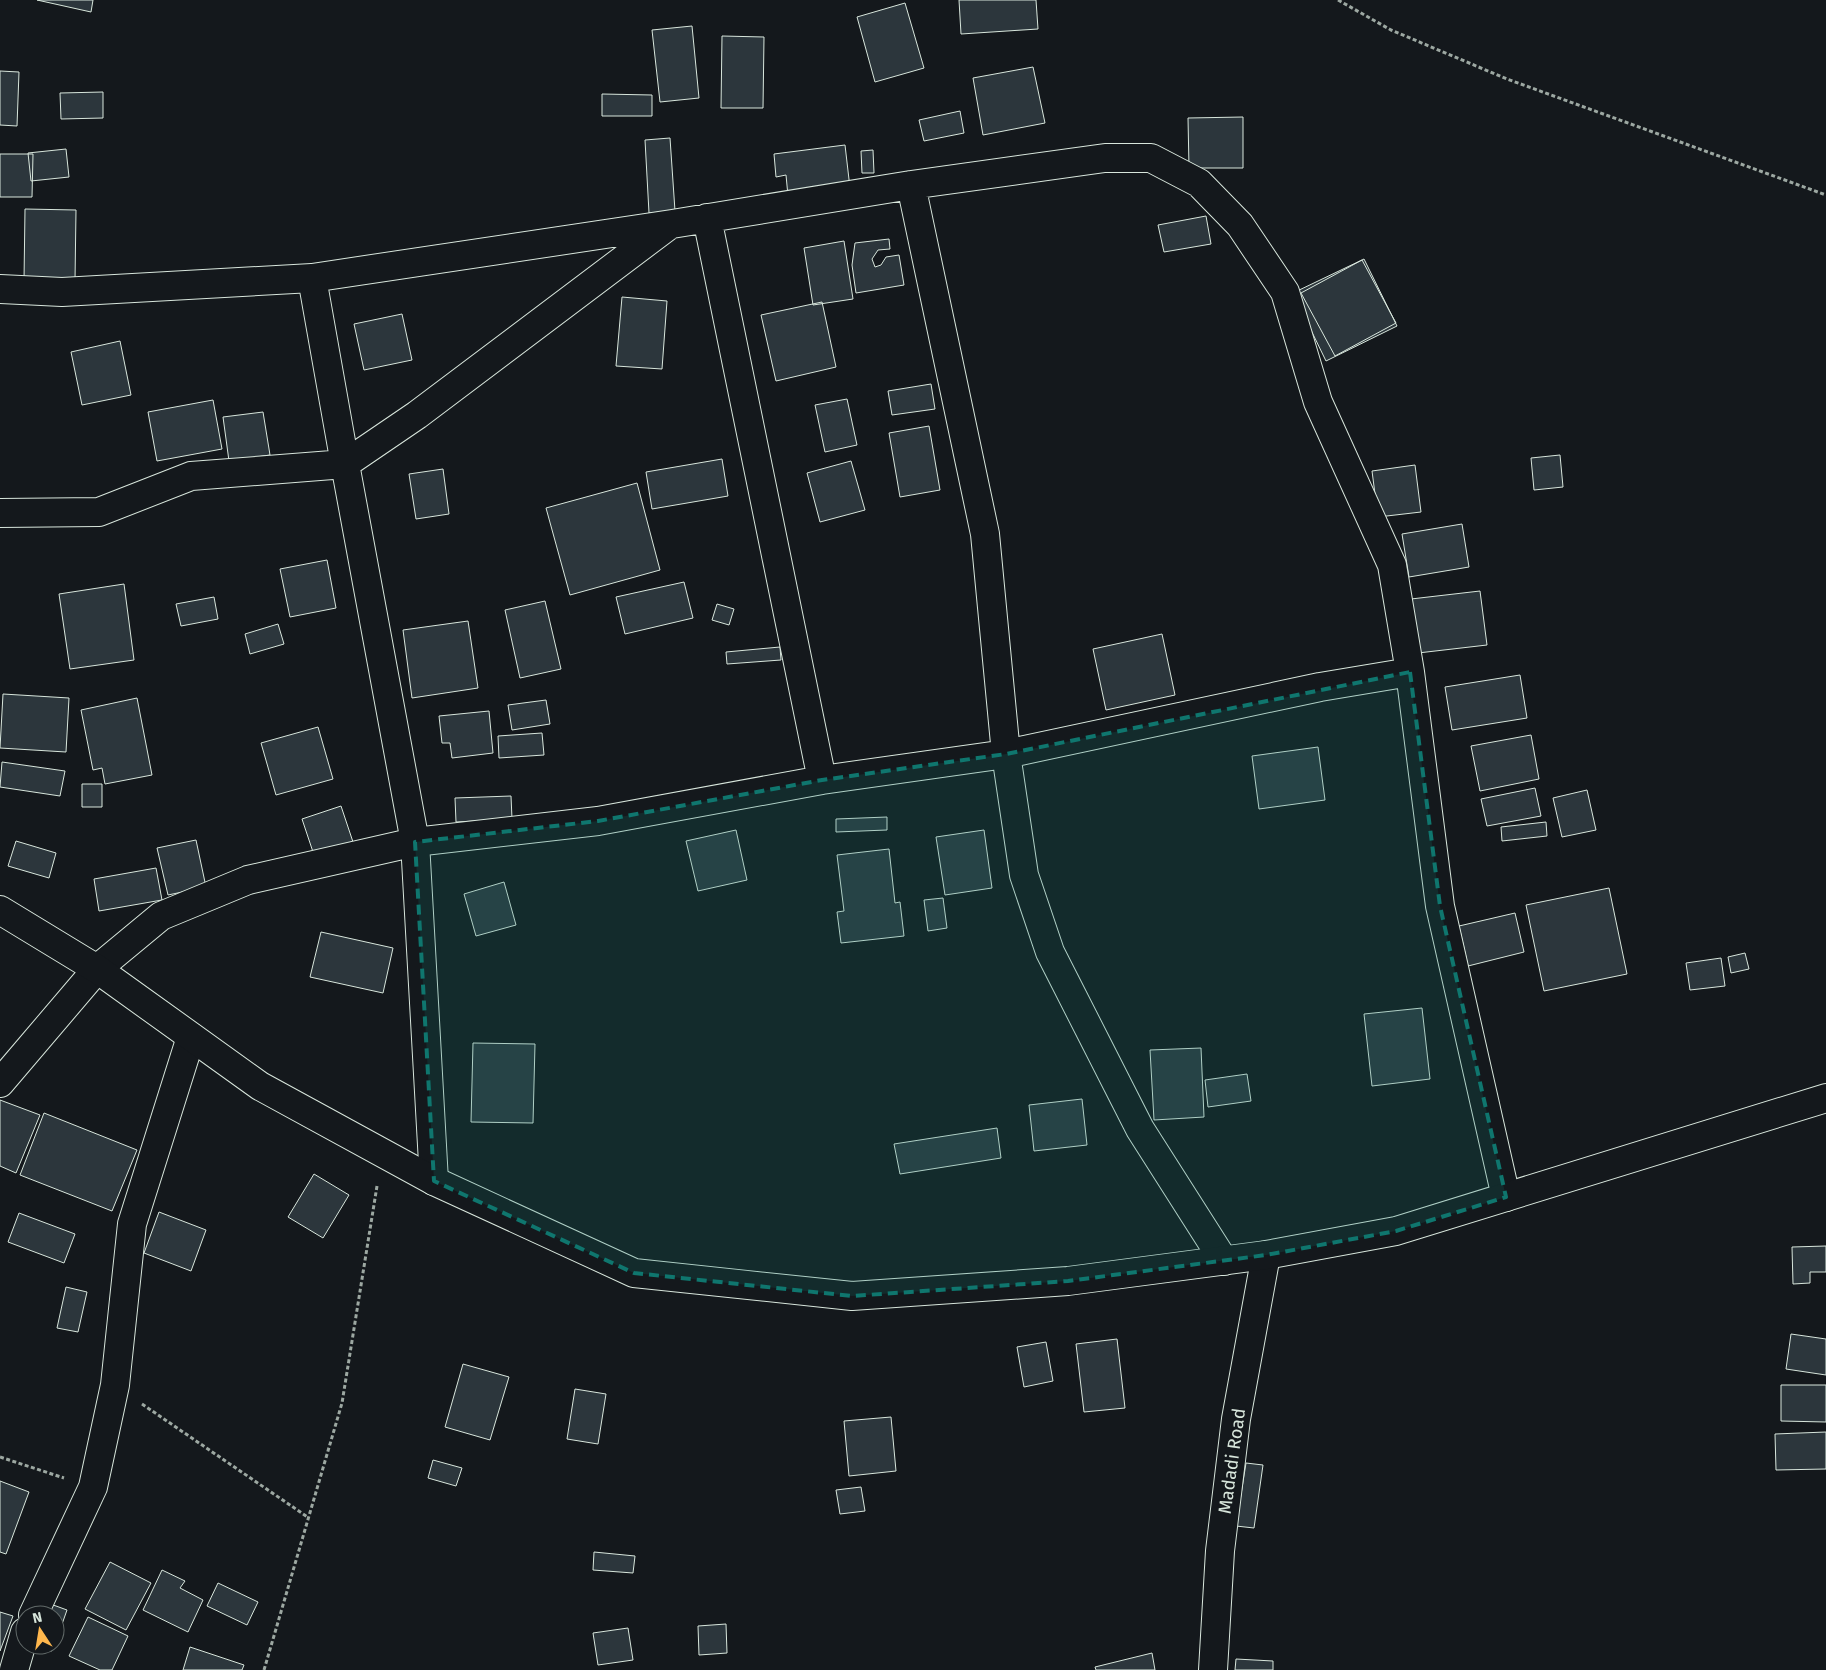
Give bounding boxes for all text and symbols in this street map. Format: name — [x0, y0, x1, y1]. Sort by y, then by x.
street label: Madadi Road — [1214, 1407, 1250, 1515]
north arrow — [15, 1605, 65, 1655]
text: N — [31, 1608, 44, 1627]

